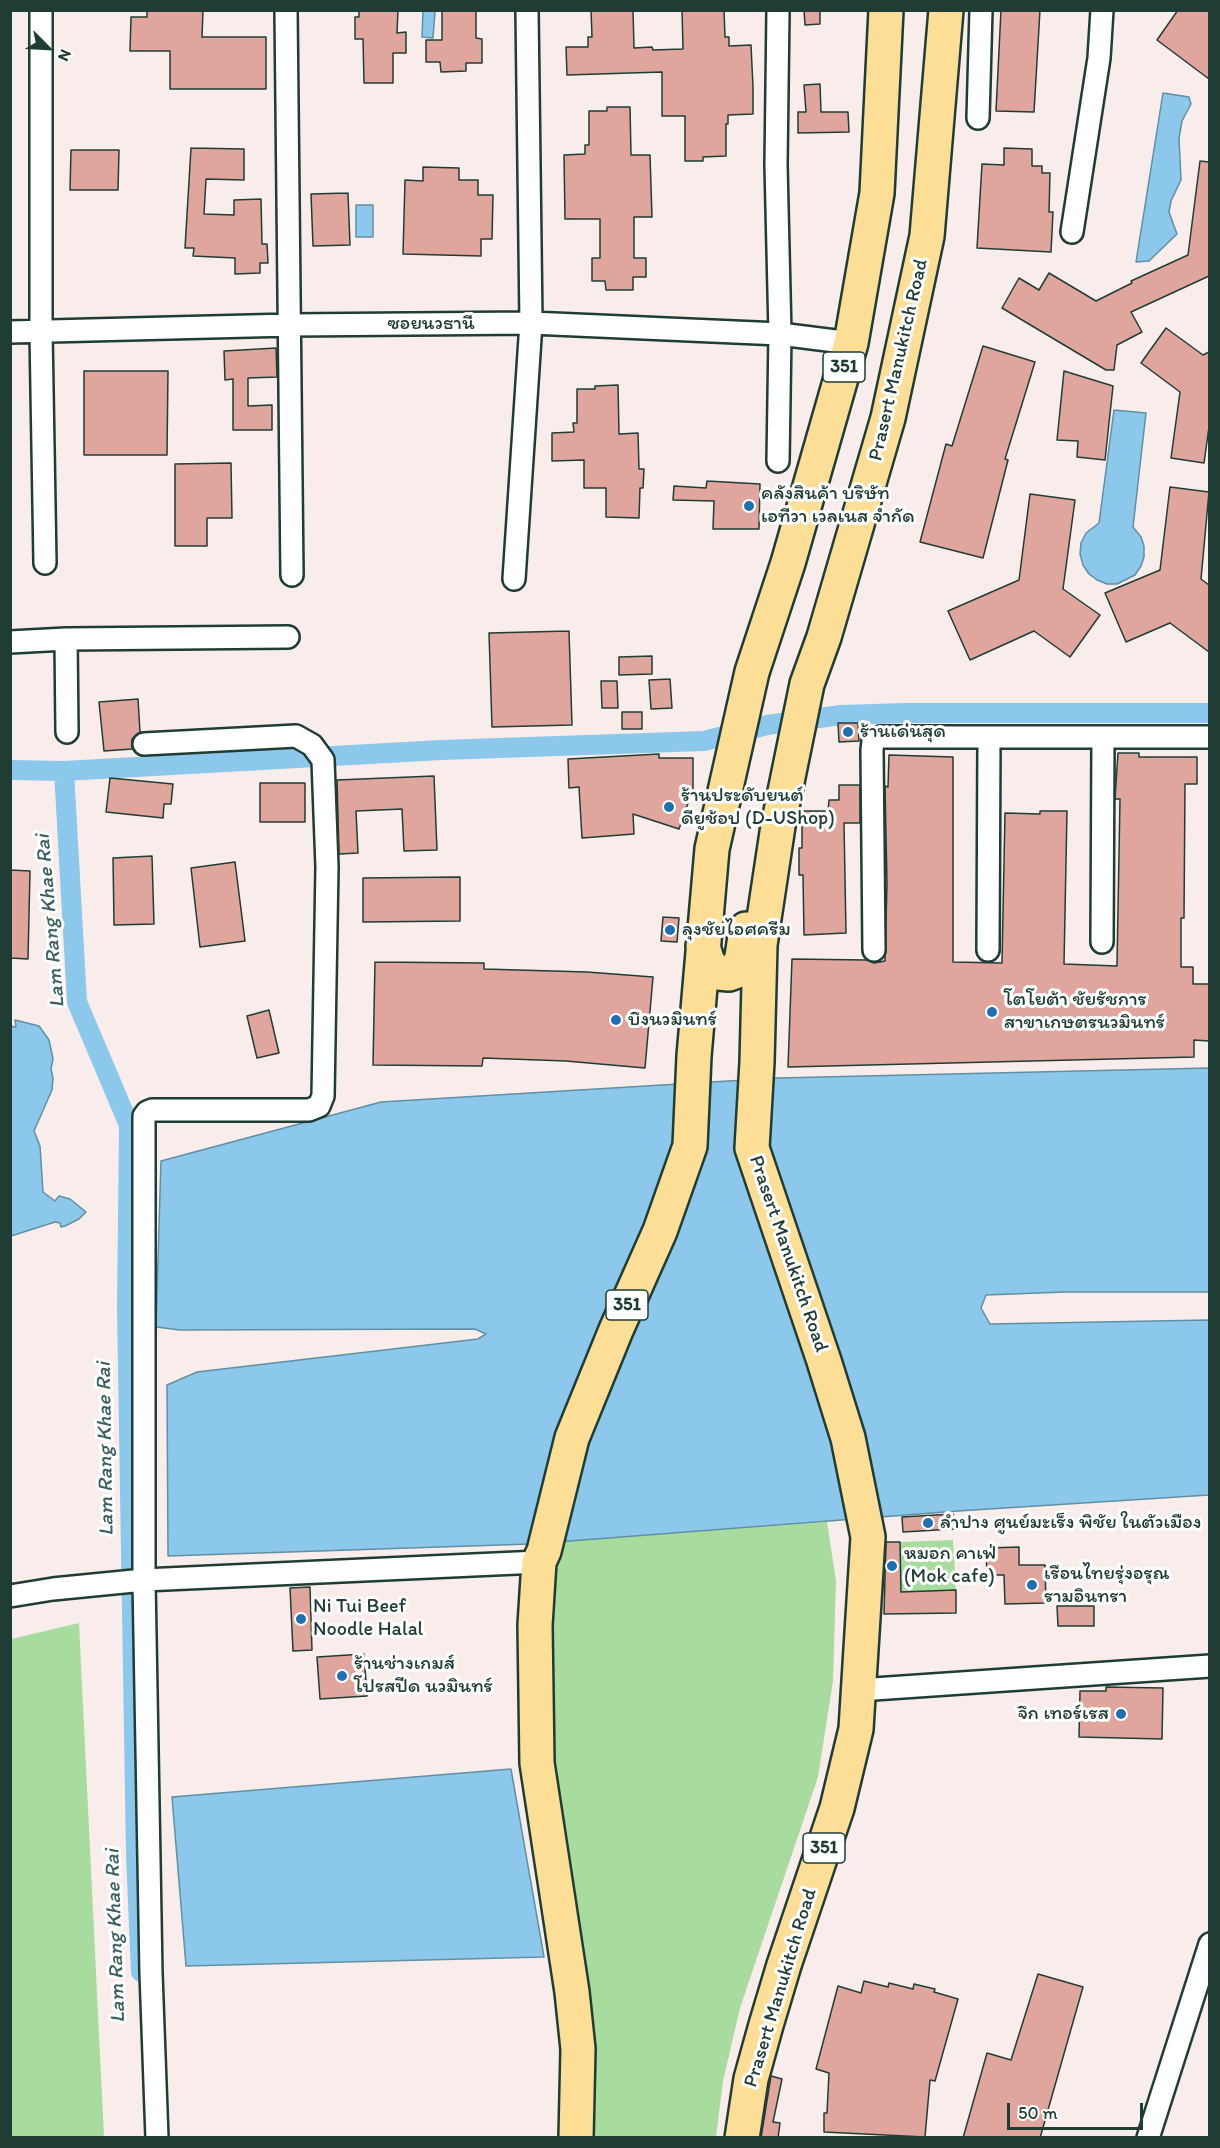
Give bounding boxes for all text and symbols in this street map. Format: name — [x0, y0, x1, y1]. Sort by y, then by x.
north arrow — [18, 18, 78, 78]
text: N — [54, 47, 76, 64]
street label: Prasert Manukitch Road — [864, 257, 934, 463]
street label: ซอยนวธานี — [387, 312, 475, 336]
road number: 351 — [823, 352, 865, 382]
place label: คลังสินค้า บริษัท เอทีวา เวลเนส จำกัด — [761, 482, 915, 529]
marker: คลังสินค้า บริษัท เอทีวา เวลเนส จำกัด — [742, 499, 756, 513]
place label: ร้านเด่นสุด — [860, 720, 946, 744]
marker: ร้านเด่นสุด — [841, 725, 855, 739]
place label: ร้านประดับยนต์ ดียูช้อป (D-UShop) — [681, 784, 835, 831]
marker: ร้านประดับยนต์ ดียูช้อป (D-UShop) — [662, 800, 676, 814]
water label: Lam Rang Khae Rai — [31, 833, 71, 1009]
place label: ลุงชัยไอศครีม — [682, 918, 791, 942]
marker: ลุงชัยไอศครีม — [663, 923, 677, 937]
place label: โตโยต้า ชัยรัชการ สาขาเกษตรนวมินทร์ — [1004, 988, 1165, 1035]
marker: โตโยต้า ชัยรัชการ สาขาเกษตรนวมินทร์ — [985, 1005, 999, 1019]
place label: บึงนวมินทร์ — [628, 1008, 717, 1032]
marker: บึงนวมินทร์ — [609, 1013, 623, 1027]
street label: Prasert Manukitch Road — [743, 1152, 833, 1356]
road number: 351 — [606, 1290, 648, 1320]
water label: Lam Rang Khae Rai — [92, 1362, 120, 1536]
place label: ลำปาง ศูนย์มะเร็ง พิชัย ในตัวเมือง — [940, 1511, 1202, 1535]
marker: ลำปาง ศูนย์มะเร็ง พิชัย ในตัวเมือง — [921, 1516, 935, 1530]
place label: หมอก คาเฟ่ (Mok cafe) — [904, 1542, 996, 1589]
marker: หมอก คาเฟ่ (Mok cafe) — [885, 1559, 899, 1573]
place label: เรือนไทยรุ่งอรุณ รามอินทรา — [1044, 1562, 1169, 1609]
marker: เรือนไทยรุ่งอรุณ รามอินทรา — [1025, 1578, 1039, 1592]
place label: Ni Tui Beef Noodle Halal — [313, 1595, 423, 1642]
marker: Ni Tui Beef Noodle Halal — [294, 1612, 308, 1626]
place label: ร้านช่างเกมส์ โปรสปีด นวมินทร์ — [354, 1652, 493, 1699]
marker: ร้านช่างเกมส์ โปรสปีด นวมินทร์ — [335, 1669, 349, 1683]
place label: จึก เทอร์เรส — [1018, 1702, 1109, 1726]
marker: จึก เทอร์เรส — [1114, 1707, 1128, 1721]
road number: 351 — [803, 1833, 845, 1863]
water label: Lam Rang Khae Rai — [100, 1849, 132, 2023]
street label: Prasert Manukitch Road — [739, 1886, 823, 2090]
scale bar — [1010, 2091, 1146, 2129]
text: 50 m — [1018, 2102, 1058, 2124]

